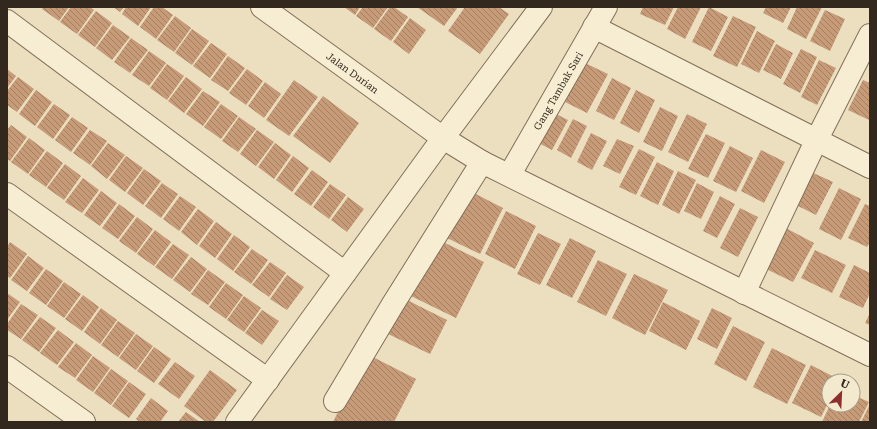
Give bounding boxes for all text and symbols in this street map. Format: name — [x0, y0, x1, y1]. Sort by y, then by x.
street label: Jalan Durian — [325, 50, 381, 95]
street label: Gang Tambak Sari — [531, 50, 585, 132]
north arrow — [821, 373, 861, 413]
text: U — [838, 377, 852, 392]

